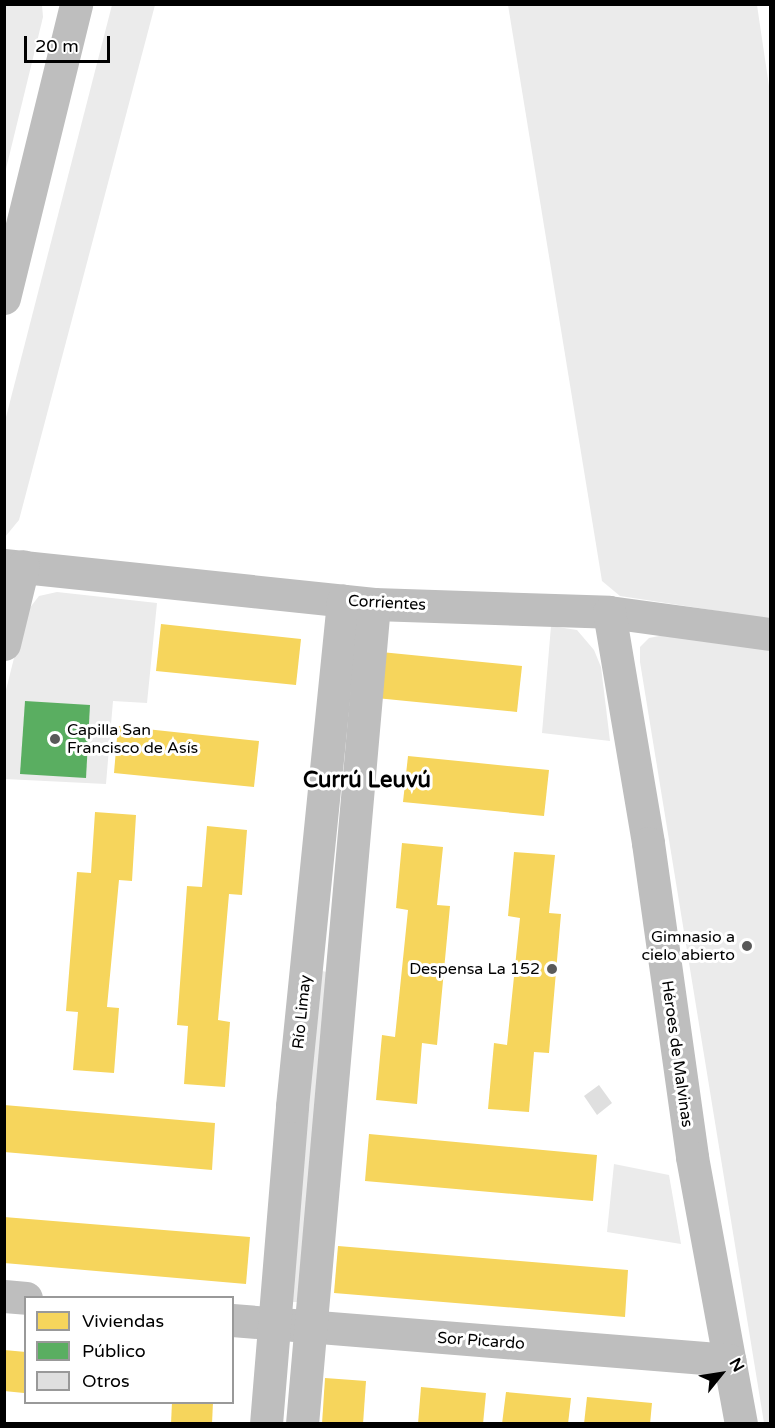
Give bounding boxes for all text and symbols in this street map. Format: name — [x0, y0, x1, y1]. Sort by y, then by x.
scale bar — [27, 24, 112, 62]
text: 20 m — [35, 35, 79, 57]
street label: Corrientes — [347, 591, 427, 615]
place label: Capilla San Francisco de Asís — [67, 720, 198, 758]
marker: Capilla San Francisco de Asís — [48, 732, 62, 746]
district label: Currú Leuvú — [303, 768, 431, 794]
place label: Gimnasio a cielo abierto — [642, 927, 735, 965]
marker: Gimnasio a cielo abierto — [740, 939, 754, 953]
place label: Despensa La 152 — [409, 959, 540, 979]
marker: Despensa La 152 — [545, 962, 559, 976]
street label: Río Limay — [289, 974, 315, 1050]
street label: Héroes de Malvinas — [657, 979, 697, 1129]
legend — [24, 1296, 234, 1404]
text: Viviendas — [82, 1310, 164, 1332]
street label: Sor Picardo — [437, 1328, 525, 1354]
text: Público — [82, 1340, 146, 1362]
north arrow — [691, 1344, 751, 1404]
text: N — [725, 1354, 748, 1376]
text: Otros — [82, 1370, 130, 1392]

